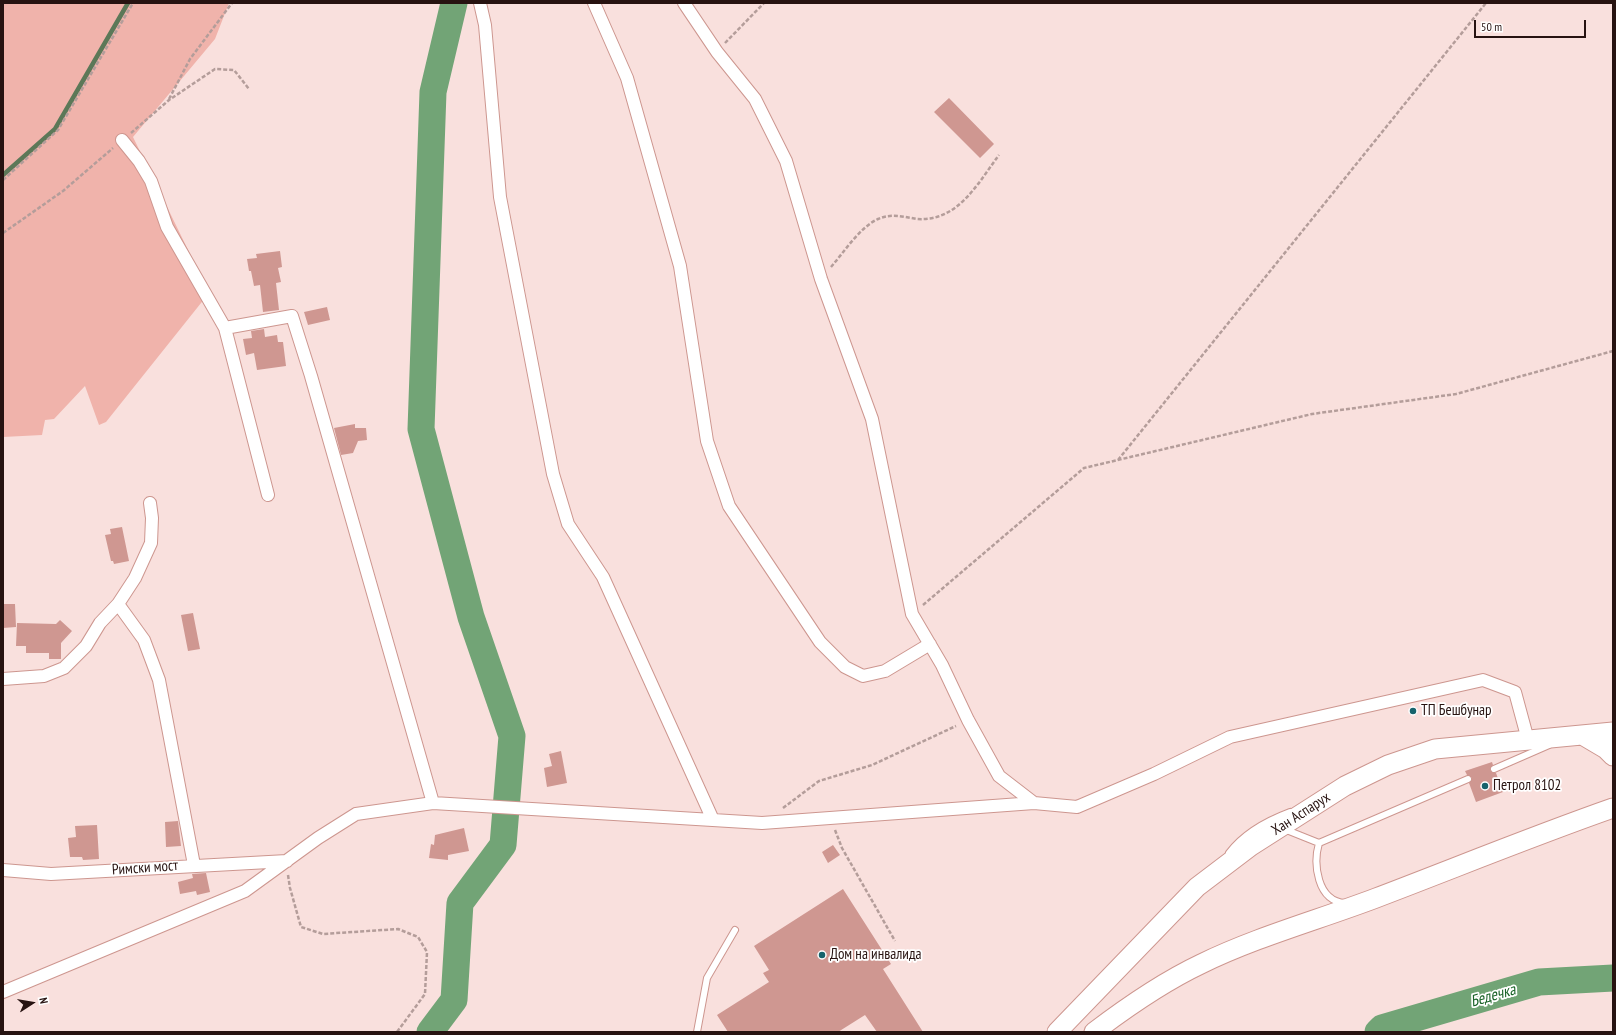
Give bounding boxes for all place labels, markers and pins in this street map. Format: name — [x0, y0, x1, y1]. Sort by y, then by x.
place label: ТП Бешбунар — [1421, 702, 1492, 720]
marker: ТП Бешбунар — [1408, 706, 1418, 716]
place label: Петрол 8102 — [1493, 777, 1561, 795]
marker: Петрол 8102 — [1480, 781, 1490, 791]
place label: Дом на инвалида — [830, 946, 921, 964]
marker: Дом на инвалида — [817, 950, 827, 960]

